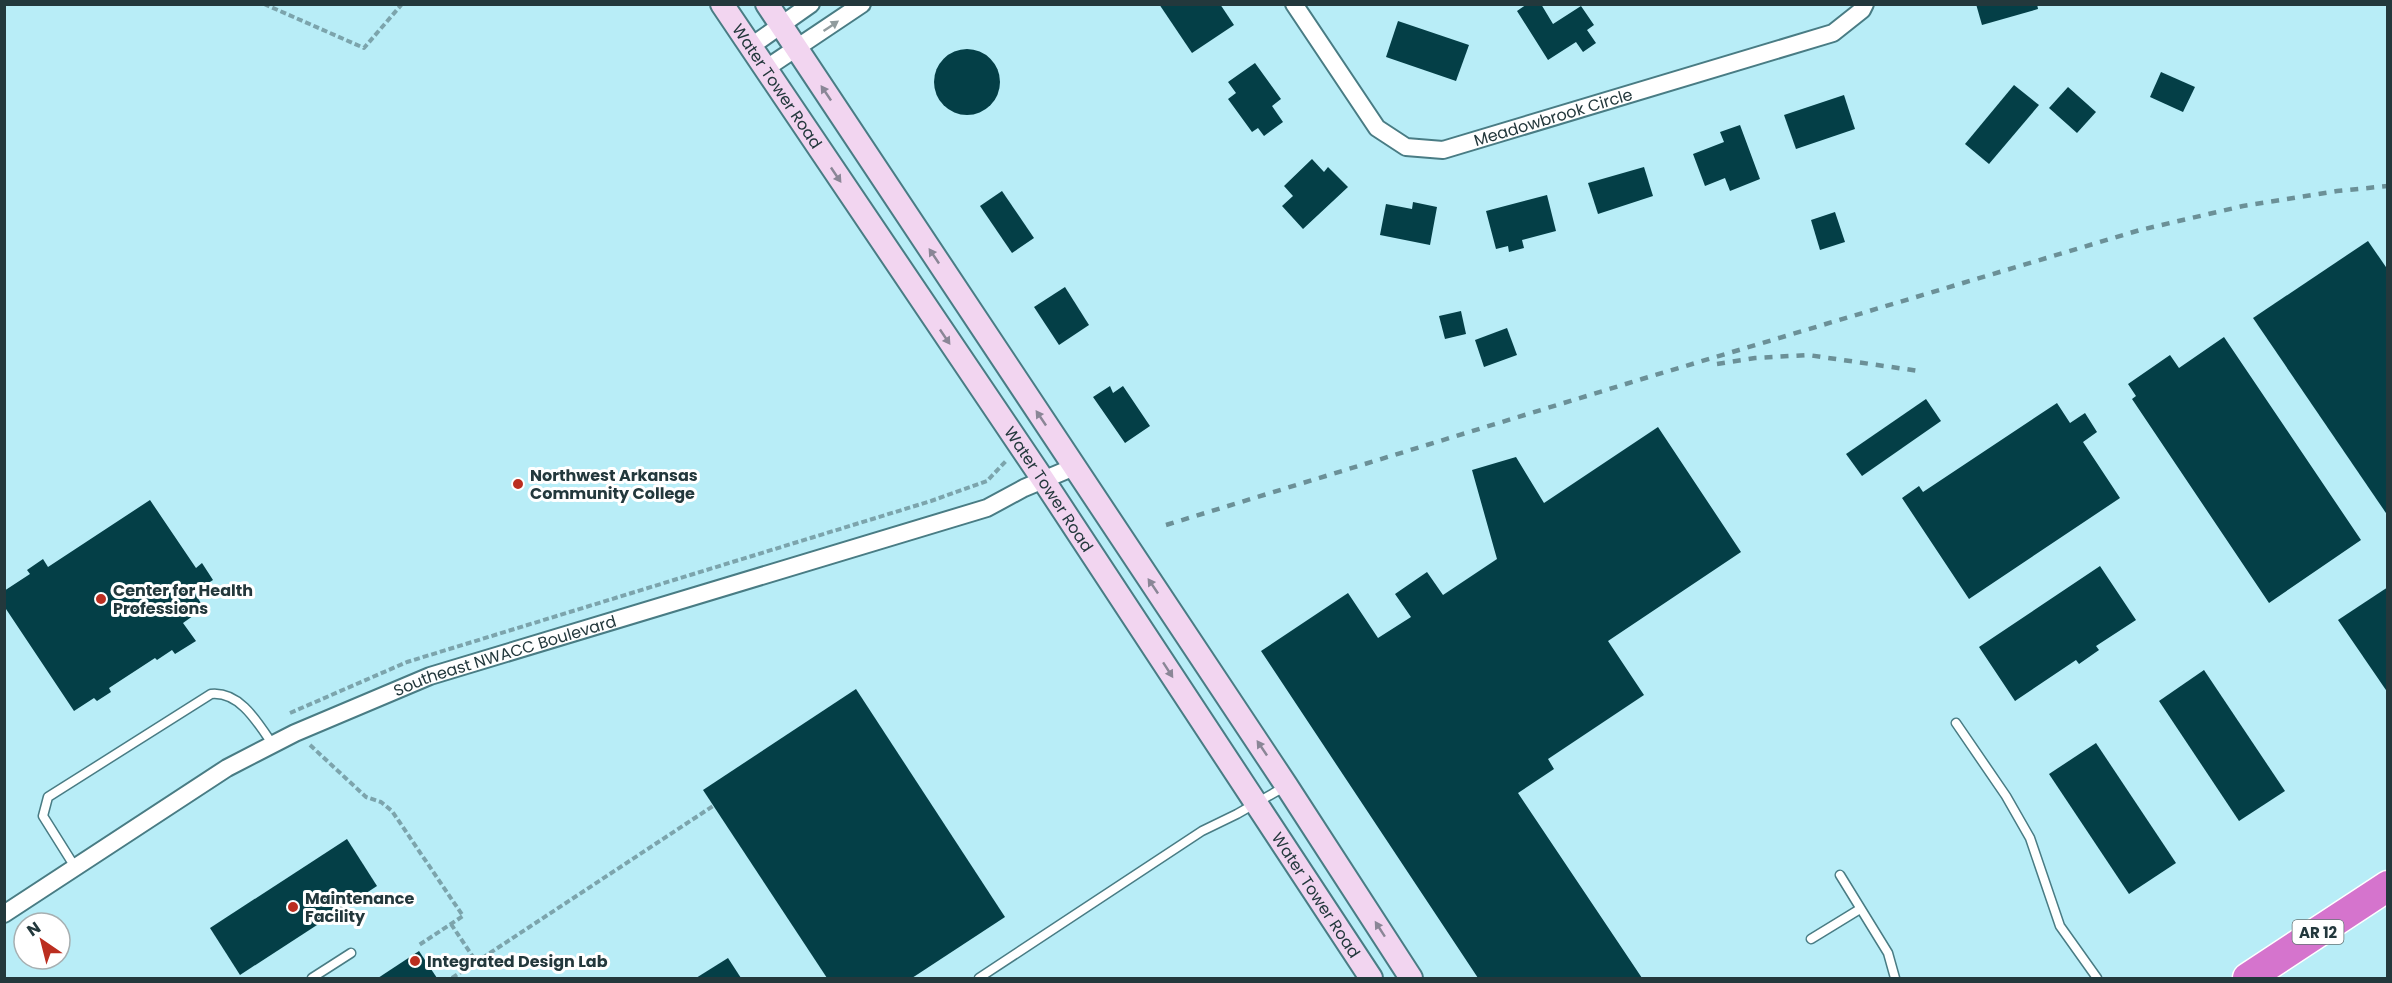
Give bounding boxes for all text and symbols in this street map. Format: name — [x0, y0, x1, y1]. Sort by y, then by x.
street label: Water Tower Road — [727, 19, 828, 153]
one-way arrow — [823, 20, 839, 31]
street label: Meadowbrook Circle — [1471, 82, 1635, 152]
one-way arrow — [821, 85, 832, 101]
one-way arrow — [830, 167, 842, 183]
one-way arrow — [928, 248, 940, 264]
one-way arrow — [940, 328, 951, 345]
one-way arrow — [1036, 410, 1047, 427]
street label: Water Tower Road — [999, 422, 1099, 556]
place label: Northwest Arkansas Community College — [530, 464, 698, 505]
marker: Northwest Arkansas Community College — [511, 477, 525, 491]
one-way arrow — [1148, 578, 1159, 594]
place label: Center for Health Professions — [113, 579, 253, 620]
marker: Center for Health Professions — [94, 592, 108, 606]
street label: Southeast NWACC Boulevard — [390, 609, 619, 702]
one-way arrow — [1162, 662, 1173, 679]
one-way arrow — [1256, 741, 1268, 757]
street label: Water Tower Road — [1267, 828, 1366, 962]
place label: Maintenance Facility — [305, 887, 415, 928]
marker: Maintenance Facility — [286, 900, 300, 914]
north arrow — [12, 911, 72, 971]
text: N — [22, 916, 45, 942]
road number: AR 12 — [2292, 920, 2344, 944]
one-way arrow — [1374, 921, 1385, 938]
place label: Integrated Design Lab — [427, 950, 608, 973]
marker: Integrated Design Lab — [408, 954, 422, 968]

